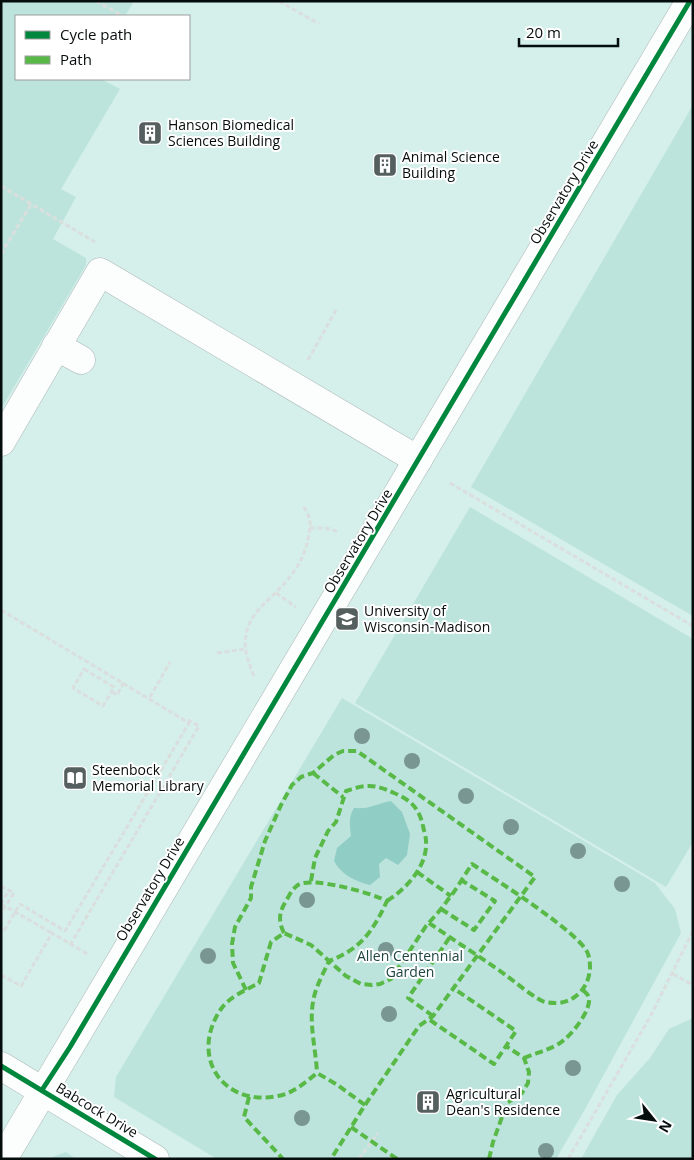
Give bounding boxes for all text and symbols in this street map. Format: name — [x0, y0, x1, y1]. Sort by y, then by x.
legend — [15, 15, 190, 80]
scale bar — [519, 15, 618, 47]
text: 20 m — [526, 22, 561, 42]
text: Cycle path — [60, 24, 132, 44]
text: Path — [60, 49, 92, 69]
place label: Hanson Biomedical Sciences Building — [168, 115, 294, 150]
building icon: Hanson Biomedical Sciences Building — [137, 120, 163, 146]
street label: Observatory Drive — [525, 136, 602, 247]
place label: Animal Science Building — [402, 147, 500, 182]
building icon: Animal Science Building — [372, 152, 398, 178]
street label: Observatory Drive — [319, 485, 396, 596]
place label: University of Wisconsin-Madison — [364, 601, 490, 636]
school or university icon: University of Wisconsin-Madison — [334, 606, 360, 632]
place label: Steenbock Memorial Library — [92, 760, 205, 795]
library icon: Steenbock Memorial Library — [62, 765, 88, 791]
street label: Observatory Drive — [111, 833, 188, 944]
park label: Allen Centennial Garden — [357, 946, 463, 981]
street label: Babcock Drive — [53, 1078, 142, 1142]
place label: Agricultural Dean's Residence — [446, 1084, 560, 1119]
building icon: Agricultural Dean's Residence — [415, 1089, 441, 1115]
north arrow — [629, 1095, 679, 1145]
text: N — [655, 1117, 677, 1136]

